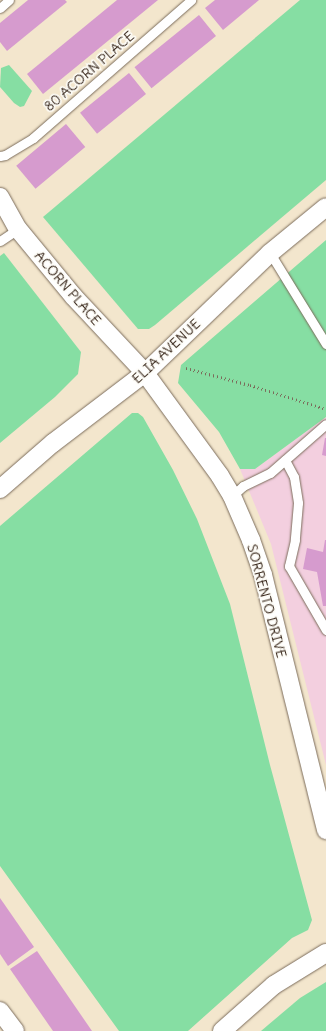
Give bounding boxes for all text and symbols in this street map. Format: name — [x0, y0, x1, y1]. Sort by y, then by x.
street label: 80 ACORN PLACE — [41, 27, 137, 115]
street label: ACORN PLACE — [31, 247, 105, 329]
street label: ELIA AVENUE — [128, 315, 204, 387]
street label: SORRENTO DRIVE — [244, 542, 290, 660]

